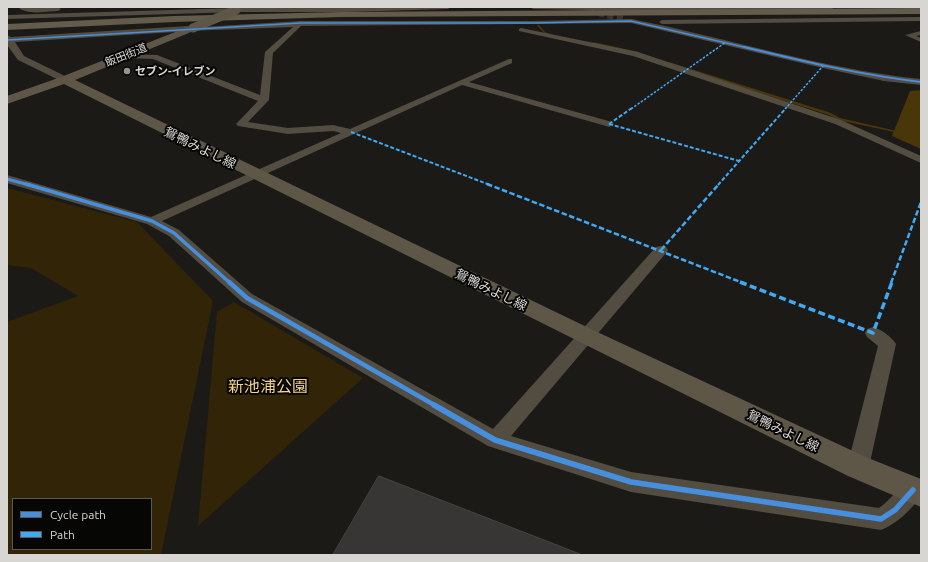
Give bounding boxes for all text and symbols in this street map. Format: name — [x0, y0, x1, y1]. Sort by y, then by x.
street label: 飯田街道 — [103, 41, 149, 69]
place label: セブン-イレブン — [135, 64, 216, 78]
marker: セブン-イレブン — [122, 66, 132, 76]
street label: 鴛鴨みよし線 — [162, 124, 238, 172]
street label: 鴛鴨みよし線 — [453, 266, 529, 314]
park label: 新池浦公園 — [228, 377, 308, 397]
street label: 鴛鴨みよし線 — [745, 407, 821, 455]
legend — [12, 498, 152, 550]
text: Cycle path — [50, 508, 106, 521]
text: Path — [50, 528, 75, 541]

